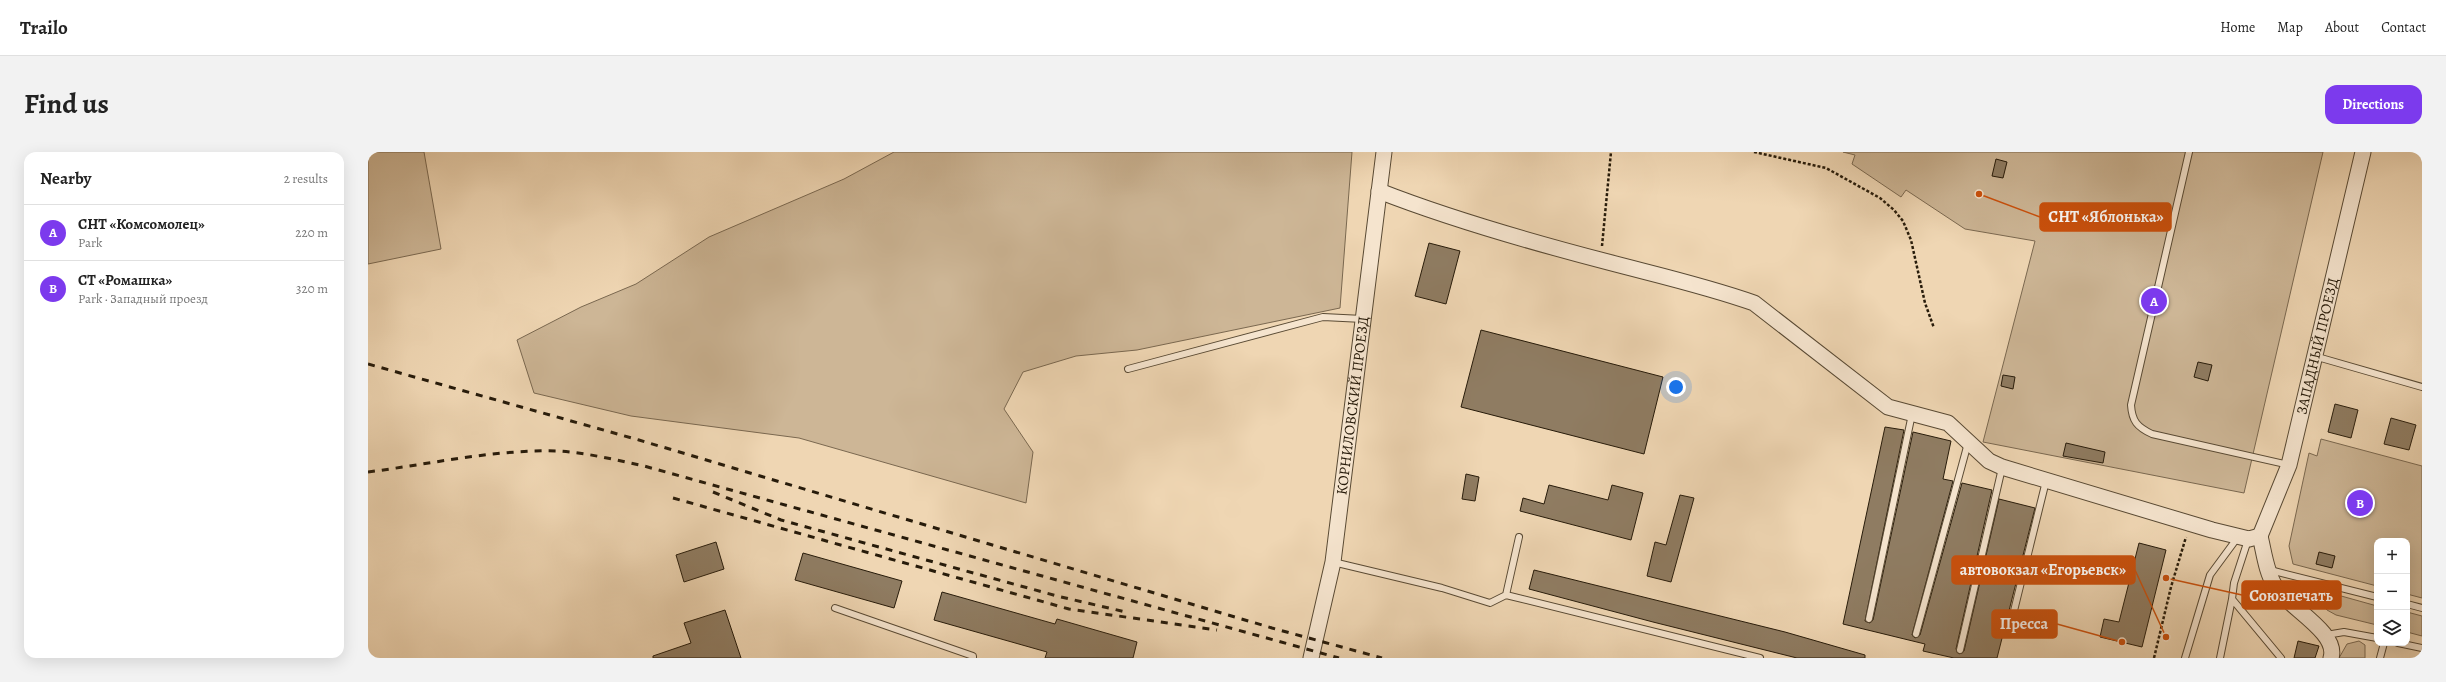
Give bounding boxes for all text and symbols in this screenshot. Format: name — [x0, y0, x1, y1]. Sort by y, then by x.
text: Trailo — [20, 15, 68, 41]
text: Home — [2220, 18, 2255, 37]
text: Map — [2277, 18, 2303, 37]
text: About — [2325, 18, 2359, 37]
text: Contact — [2381, 18, 2426, 37]
text: Find us — [24, 85, 109, 123]
button: Directions — [2325, 85, 2422, 124]
text: Nearby — [40, 167, 91, 190]
text: 2 results — [284, 170, 328, 187]
callout: СНТ «Яблонька» — [2040, 203, 2171, 231]
text: СНТ «Яблонька» — [2048, 206, 2164, 228]
text: СНТ «Комсомолец» — [78, 214, 205, 234]
text: A — [49, 224, 57, 241]
text: 220 m — [295, 224, 328, 241]
text: Park — [78, 234, 102, 251]
text: СТ «Ромашка» — [78, 270, 172, 290]
street label: ЗАПАДНЫЙ ПРОЕЗД — [2291, 276, 2343, 416]
text: B — [49, 280, 57, 297]
text: 320 m — [296, 280, 328, 297]
pin: A — [2141, 286, 2167, 316]
text: Park · Западный проезд — [78, 290, 208, 307]
street label: КОРНИЛОВСКИЙ ПРОЕЗД — [1331, 315, 1373, 496]
your location — [1666, 377, 1686, 397]
pin: B — [2347, 488, 2373, 518]
map controls — [2374, 538, 2410, 646]
button: + — [2374, 538, 2410, 574]
callout: автовокзал «Егорьевск» — [1952, 556, 2135, 584]
text: автовокзал «Егорьевск» — [1960, 559, 2126, 581]
button: − — [2374, 574, 2410, 610]
callout: Союзпечать — [2242, 581, 2341, 609]
text: Союзпечать — [2249, 585, 2334, 607]
callout: Пресса — [1992, 610, 2057, 638]
button: layers — [2374, 610, 2410, 646]
text: Пресса — [2000, 613, 2049, 635]

